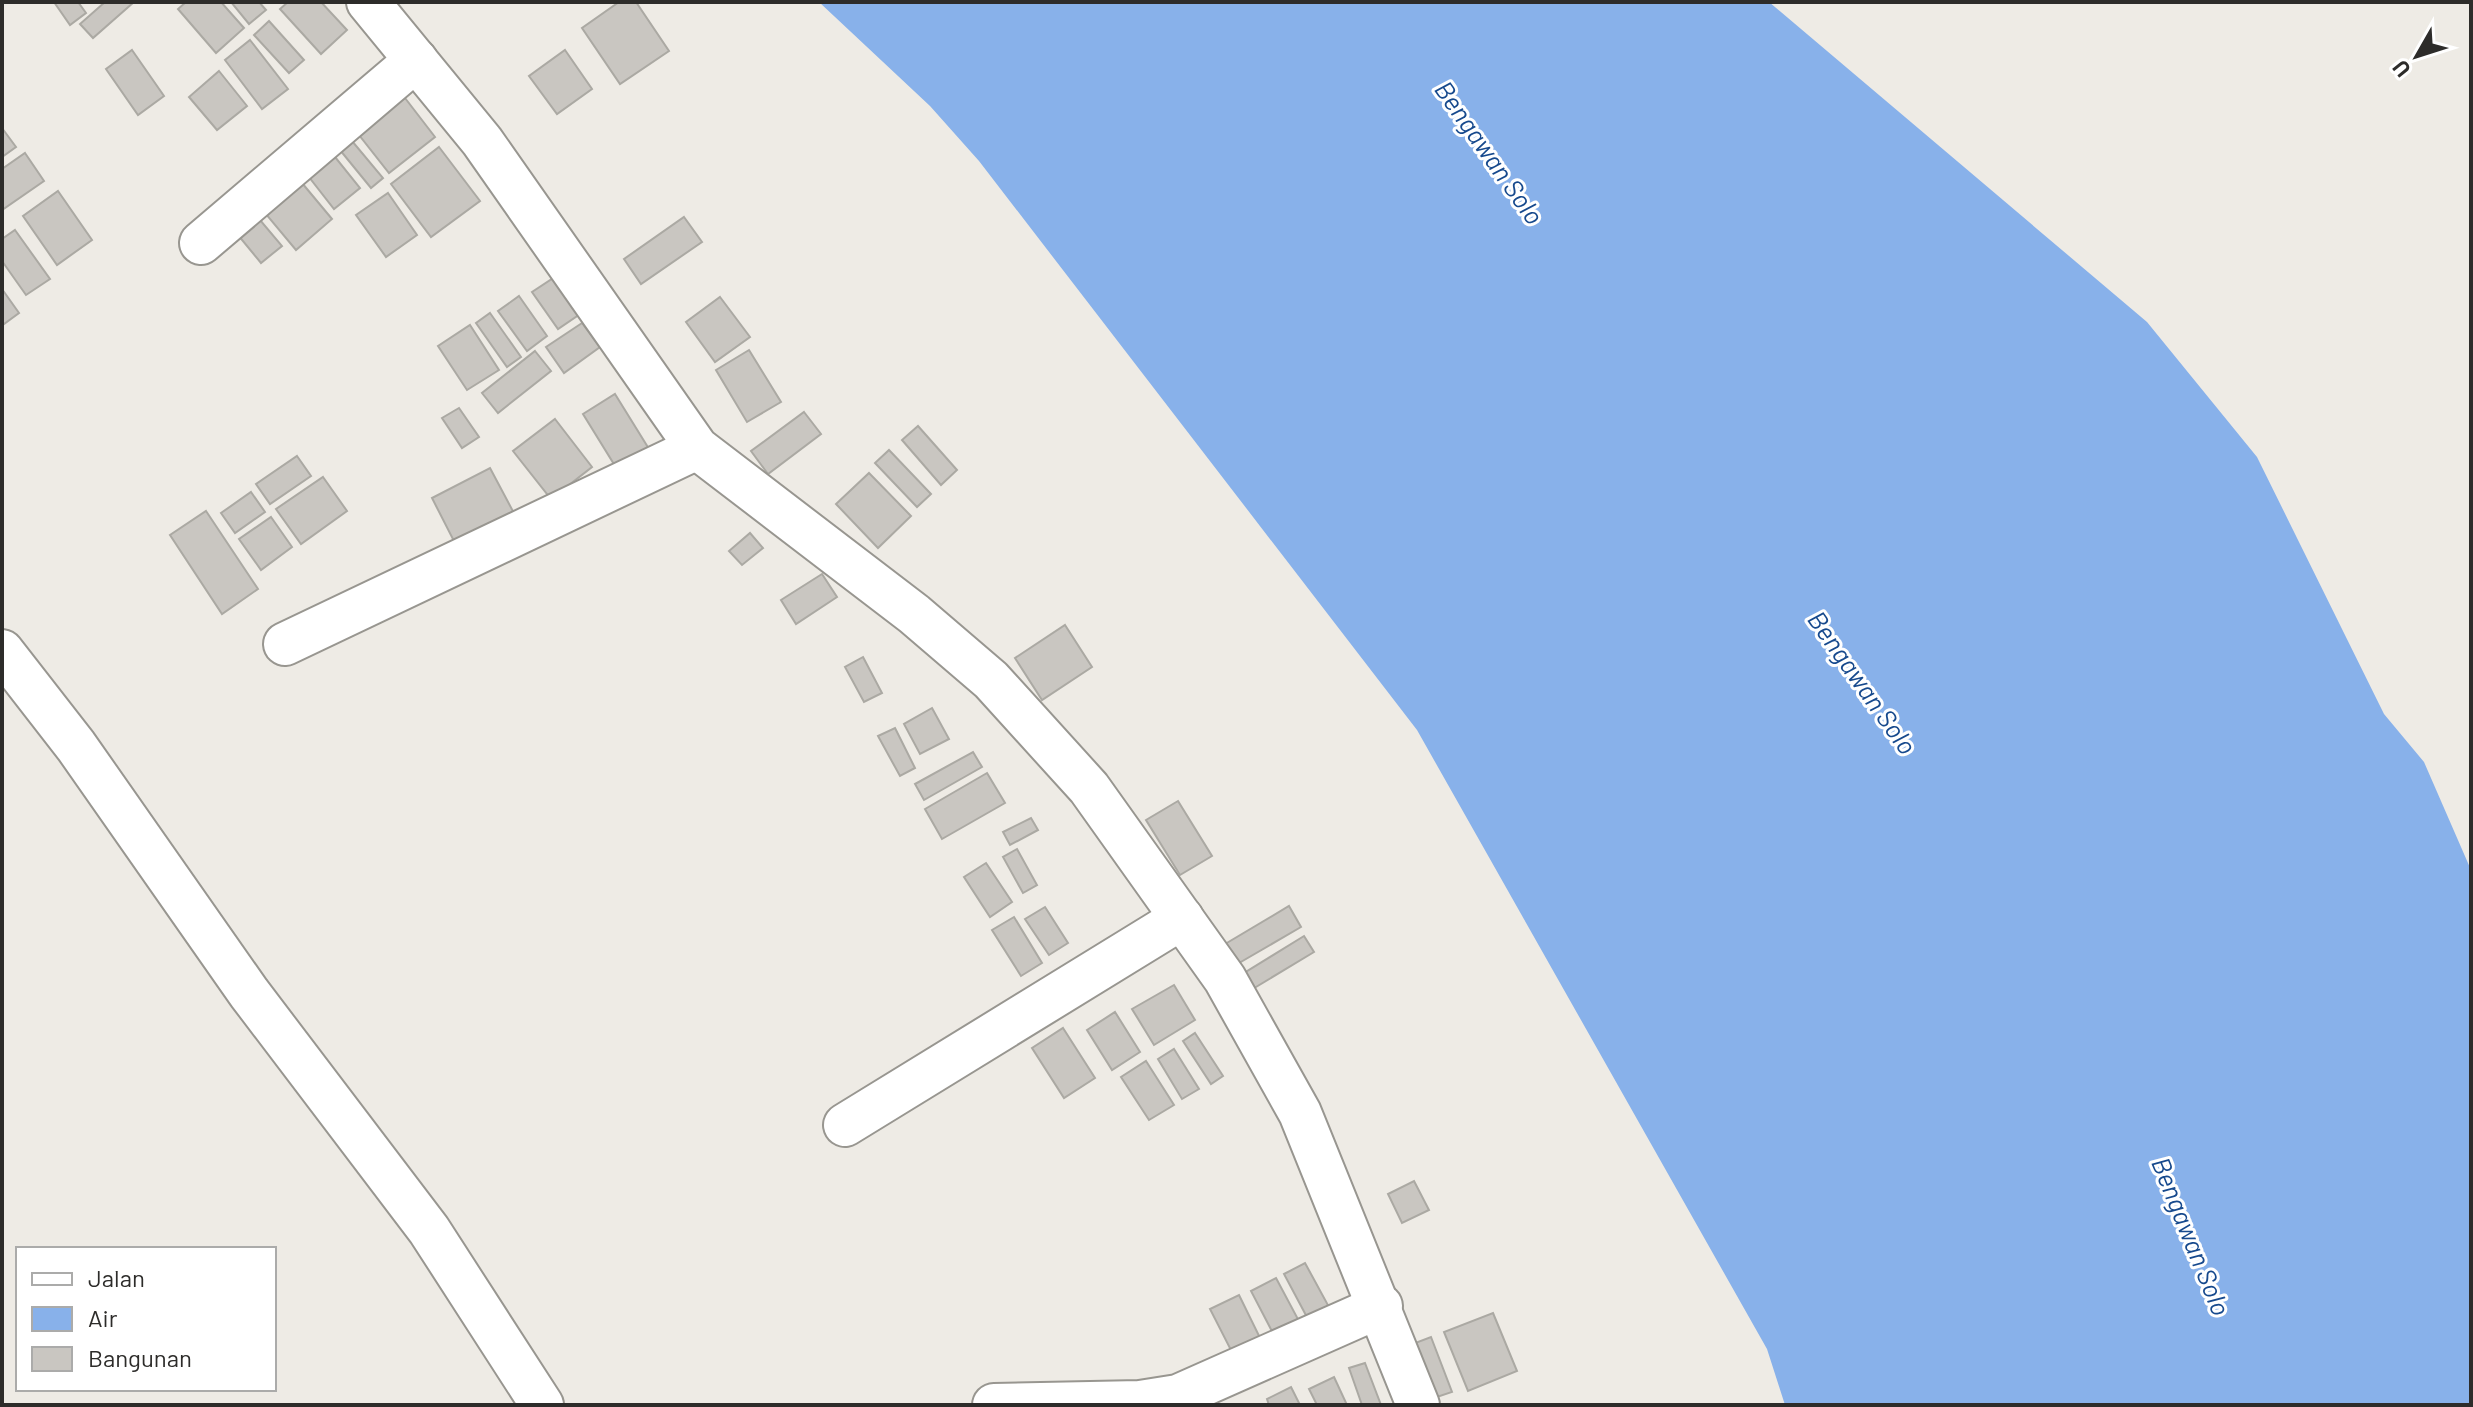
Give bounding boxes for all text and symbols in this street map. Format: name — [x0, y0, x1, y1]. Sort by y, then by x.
north arrow — [2377, 16, 2457, 96]
text: U — [2386, 56, 2415, 83]
water label: Bengawan Solo — [1429, 74, 1551, 230]
water label: Bengawan Solo — [1802, 604, 1924, 760]
water label: Bengawan Solo — [2146, 1152, 2238, 1320]
legend — [16, 1247, 276, 1391]
text: Jalan — [88, 1263, 145, 1292]
text: Air — [88, 1303, 118, 1332]
text: Bangunan — [88, 1343, 192, 1372]

